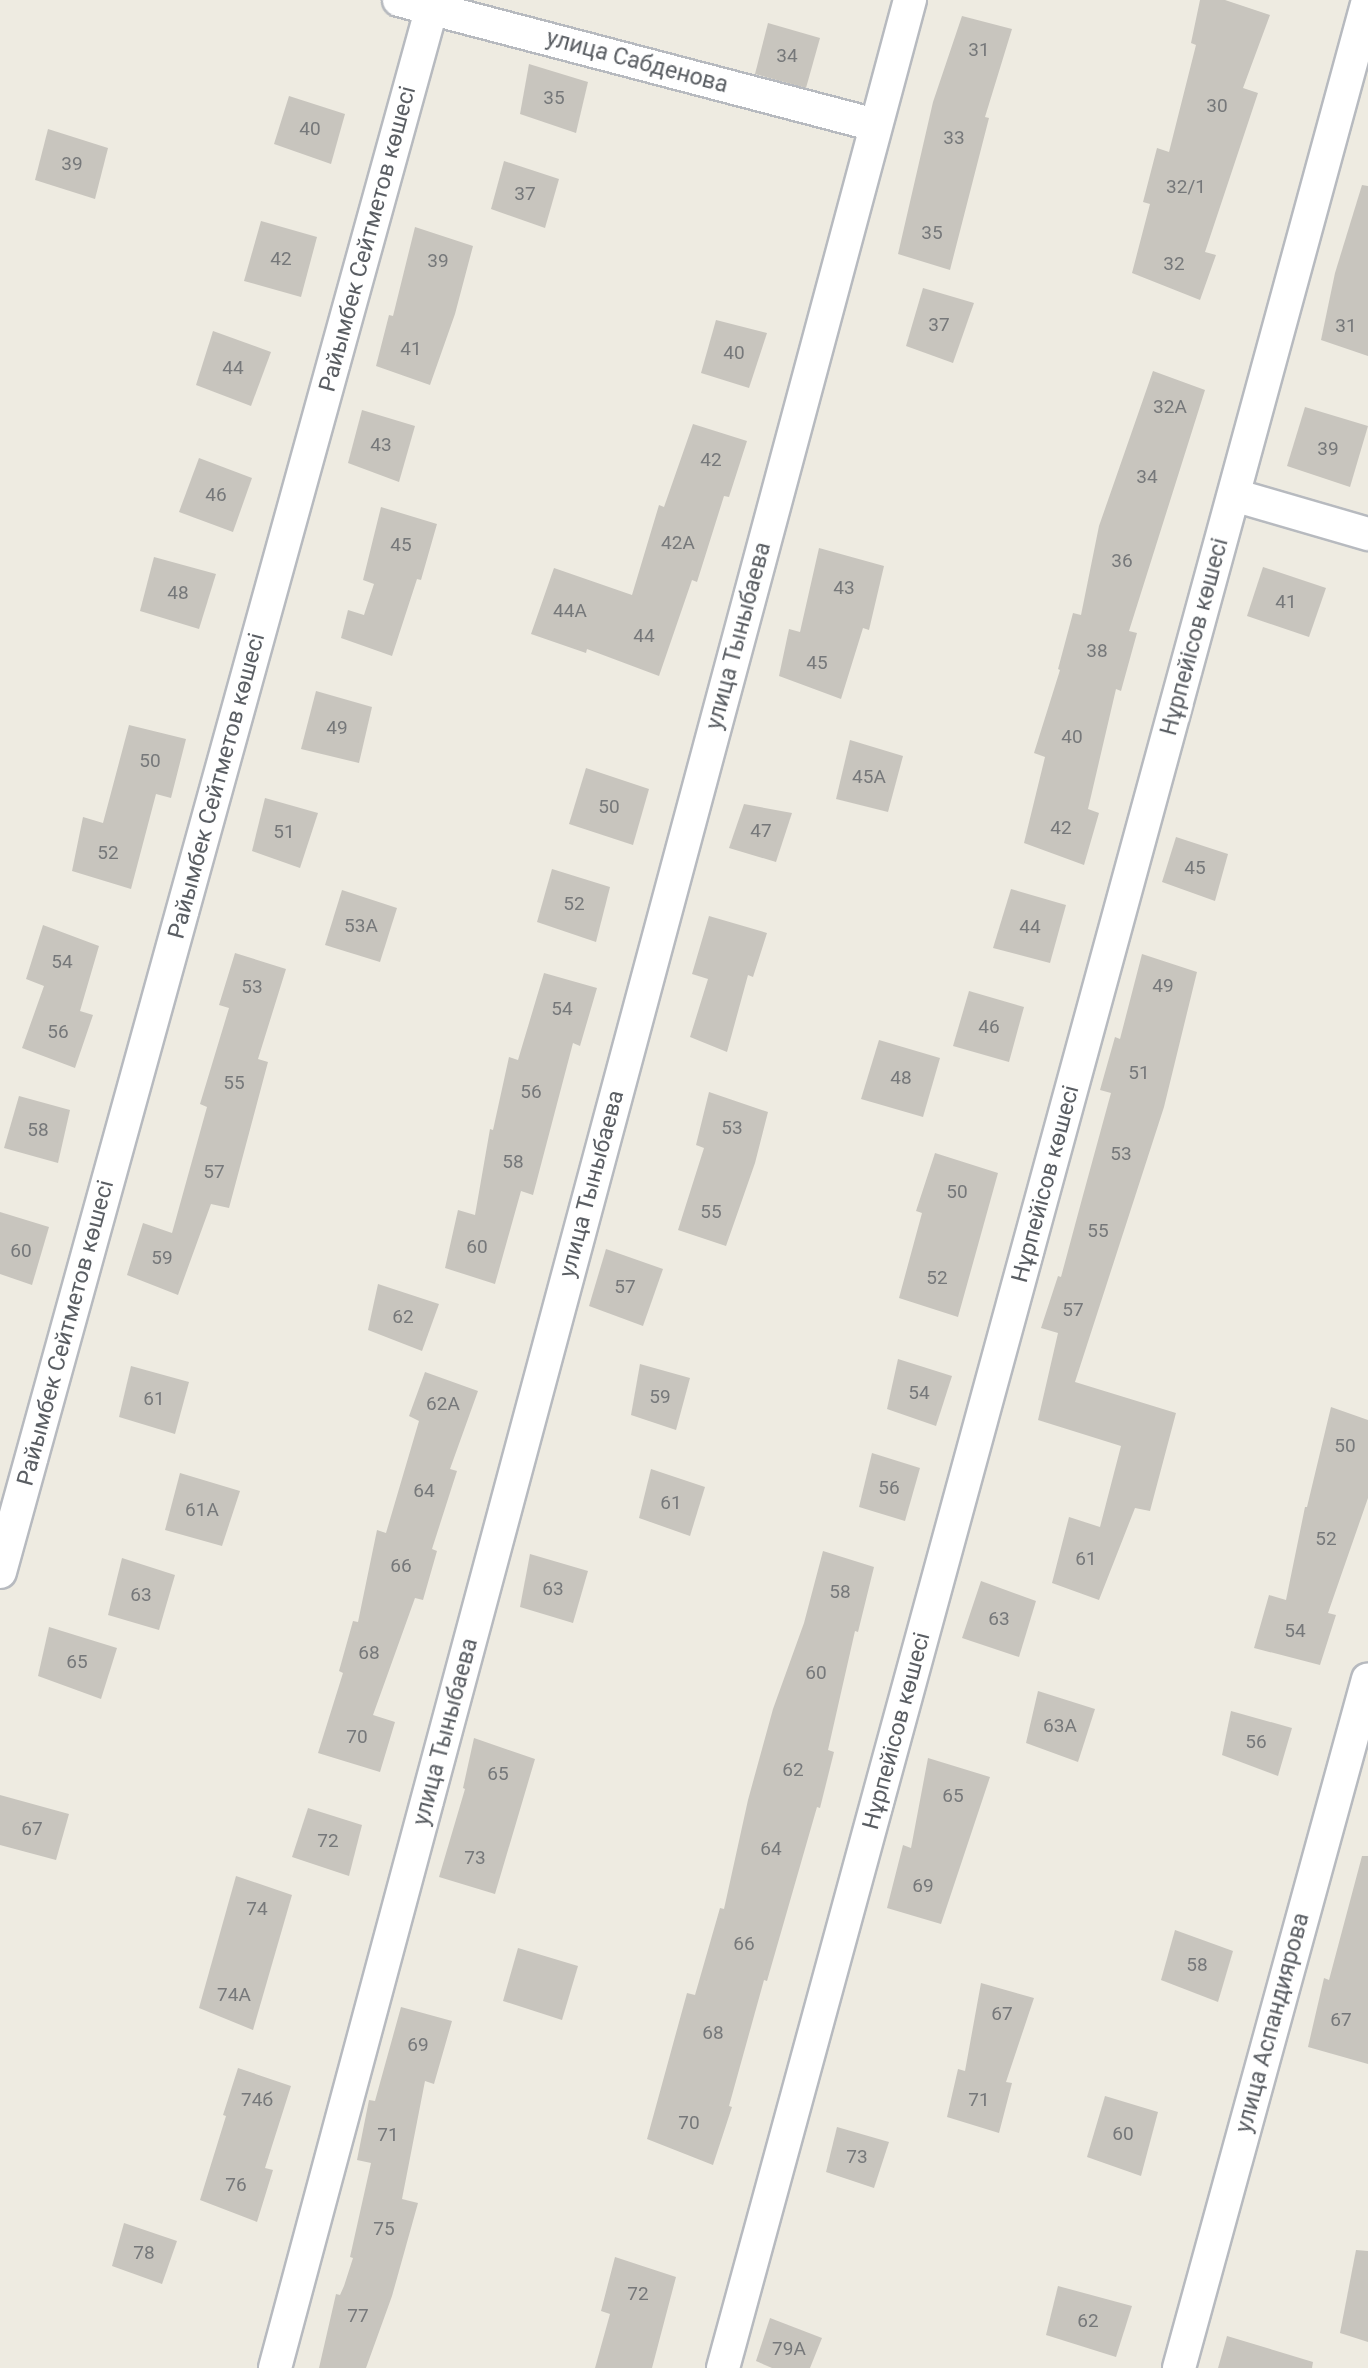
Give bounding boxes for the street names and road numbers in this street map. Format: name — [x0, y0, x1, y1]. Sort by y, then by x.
street label: улица Сабденова — [543, 24, 731, 100]
street label: Райымбек Сейтметов көшесі — [314, 83, 422, 395]
street label: Нұрпейісов көшесі — [1155, 535, 1235, 739]
street label: улица Тыныбаева — [701, 539, 777, 733]
street label: Райымбек Сейтметов көшесі — [163, 630, 271, 942]
street label: Нұрпейісов көшесі — [1006, 1082, 1086, 1286]
street label: улица Тыныбаева — [554, 1087, 630, 1281]
street label: Райымбек Сейтметов көшесі — [12, 1177, 120, 1489]
street label: Нұрпейісов көшесі — [857, 1629, 937, 1833]
street label: улица Тыныбаева — [408, 1635, 484, 1829]
street label: улица Аспандиярова — [1230, 1910, 1316, 2136]

